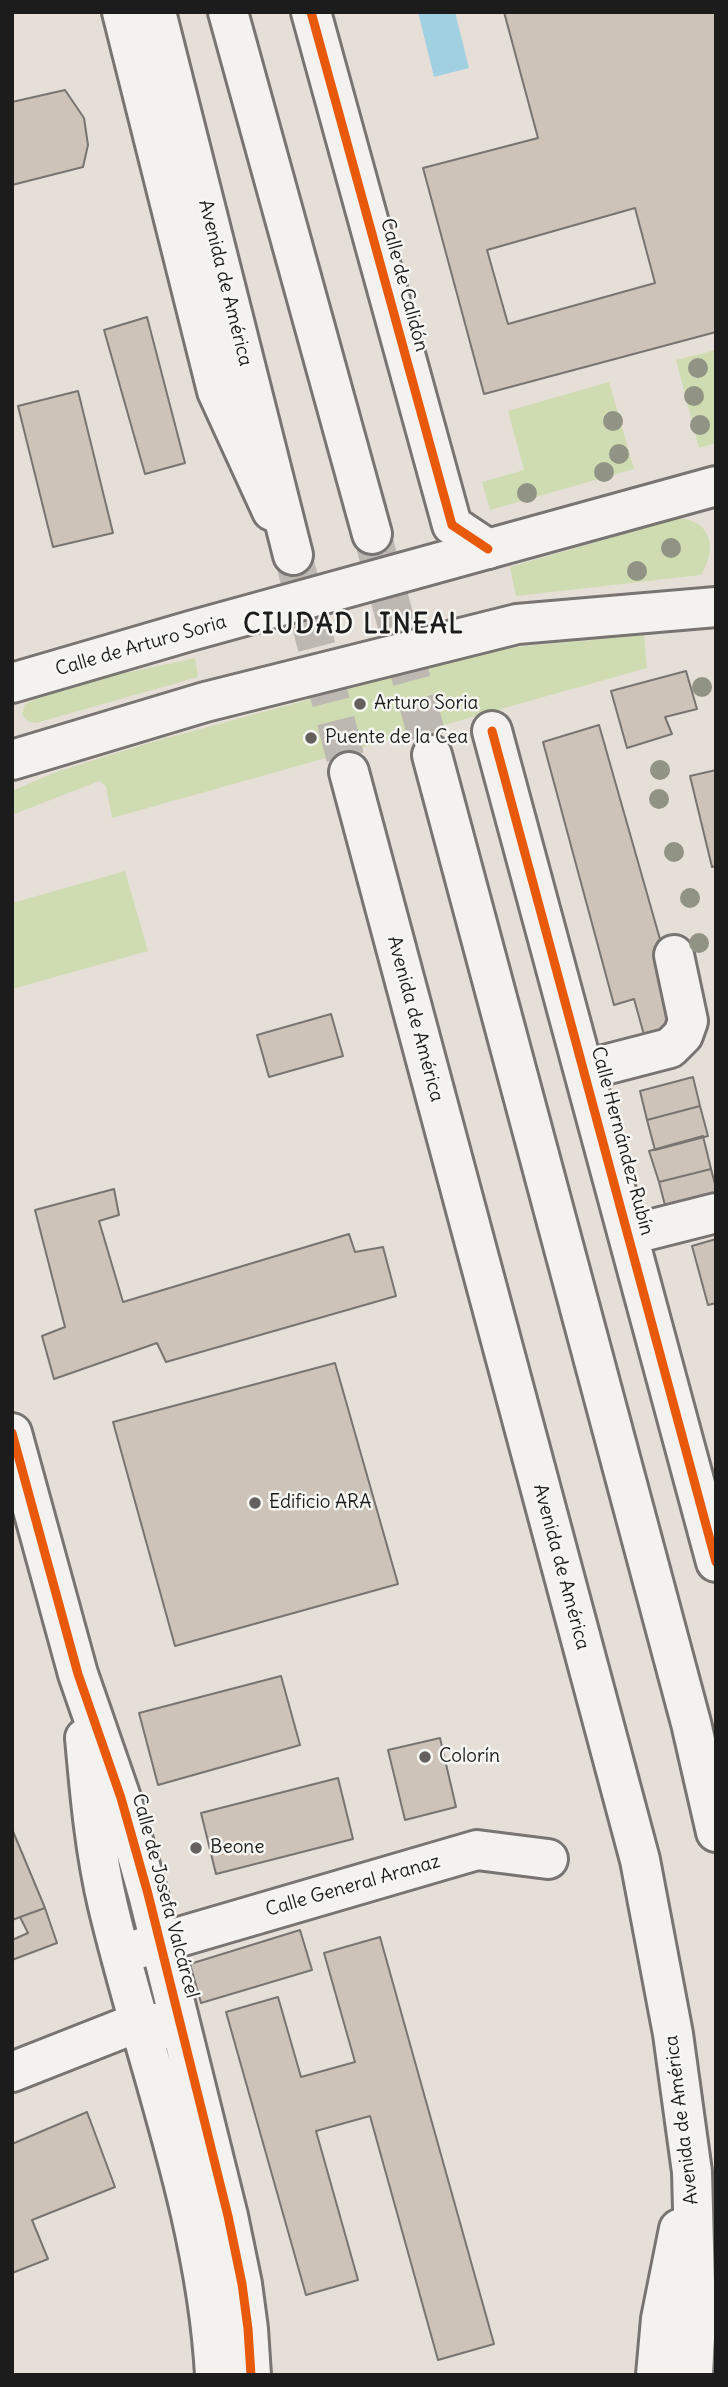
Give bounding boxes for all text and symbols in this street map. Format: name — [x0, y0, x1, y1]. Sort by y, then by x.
street label: Avenida de América — [193, 197, 257, 369]
street label: Calle de Calidón — [375, 216, 433, 354]
district label: CIUDAD LINEAL — [245, 610, 463, 642]
street label: Calle de Arturo Soria — [53, 611, 229, 681]
place label: Arturo Soria — [374, 693, 478, 715]
marker: Arturo Soria — [352, 696, 368, 712]
place label: Puente de la Cea — [325, 727, 468, 749]
marker: Puente de la Cea — [303, 730, 319, 746]
street label: Avenida de América — [382, 934, 448, 1104]
street label: Calle Hernández Rubín — [586, 1044, 658, 1238]
street label: Avenida de América — [528, 1482, 594, 1652]
place label: Edificio ARA — [269, 1492, 371, 1514]
marker: Edificio ARA — [247, 1495, 263, 1511]
place label: Colorín — [439, 1746, 500, 1768]
marker: Colorín — [417, 1749, 433, 1765]
street label: Calle de Josefa Valcárcel — [127, 1791, 203, 2001]
place label: Beone — [210, 1837, 265, 1859]
marker: Beone — [188, 1840, 204, 1856]
street label: Calle General Aranaz — [263, 1850, 443, 1922]
street label: Avenida de América — [660, 2034, 704, 2206]

